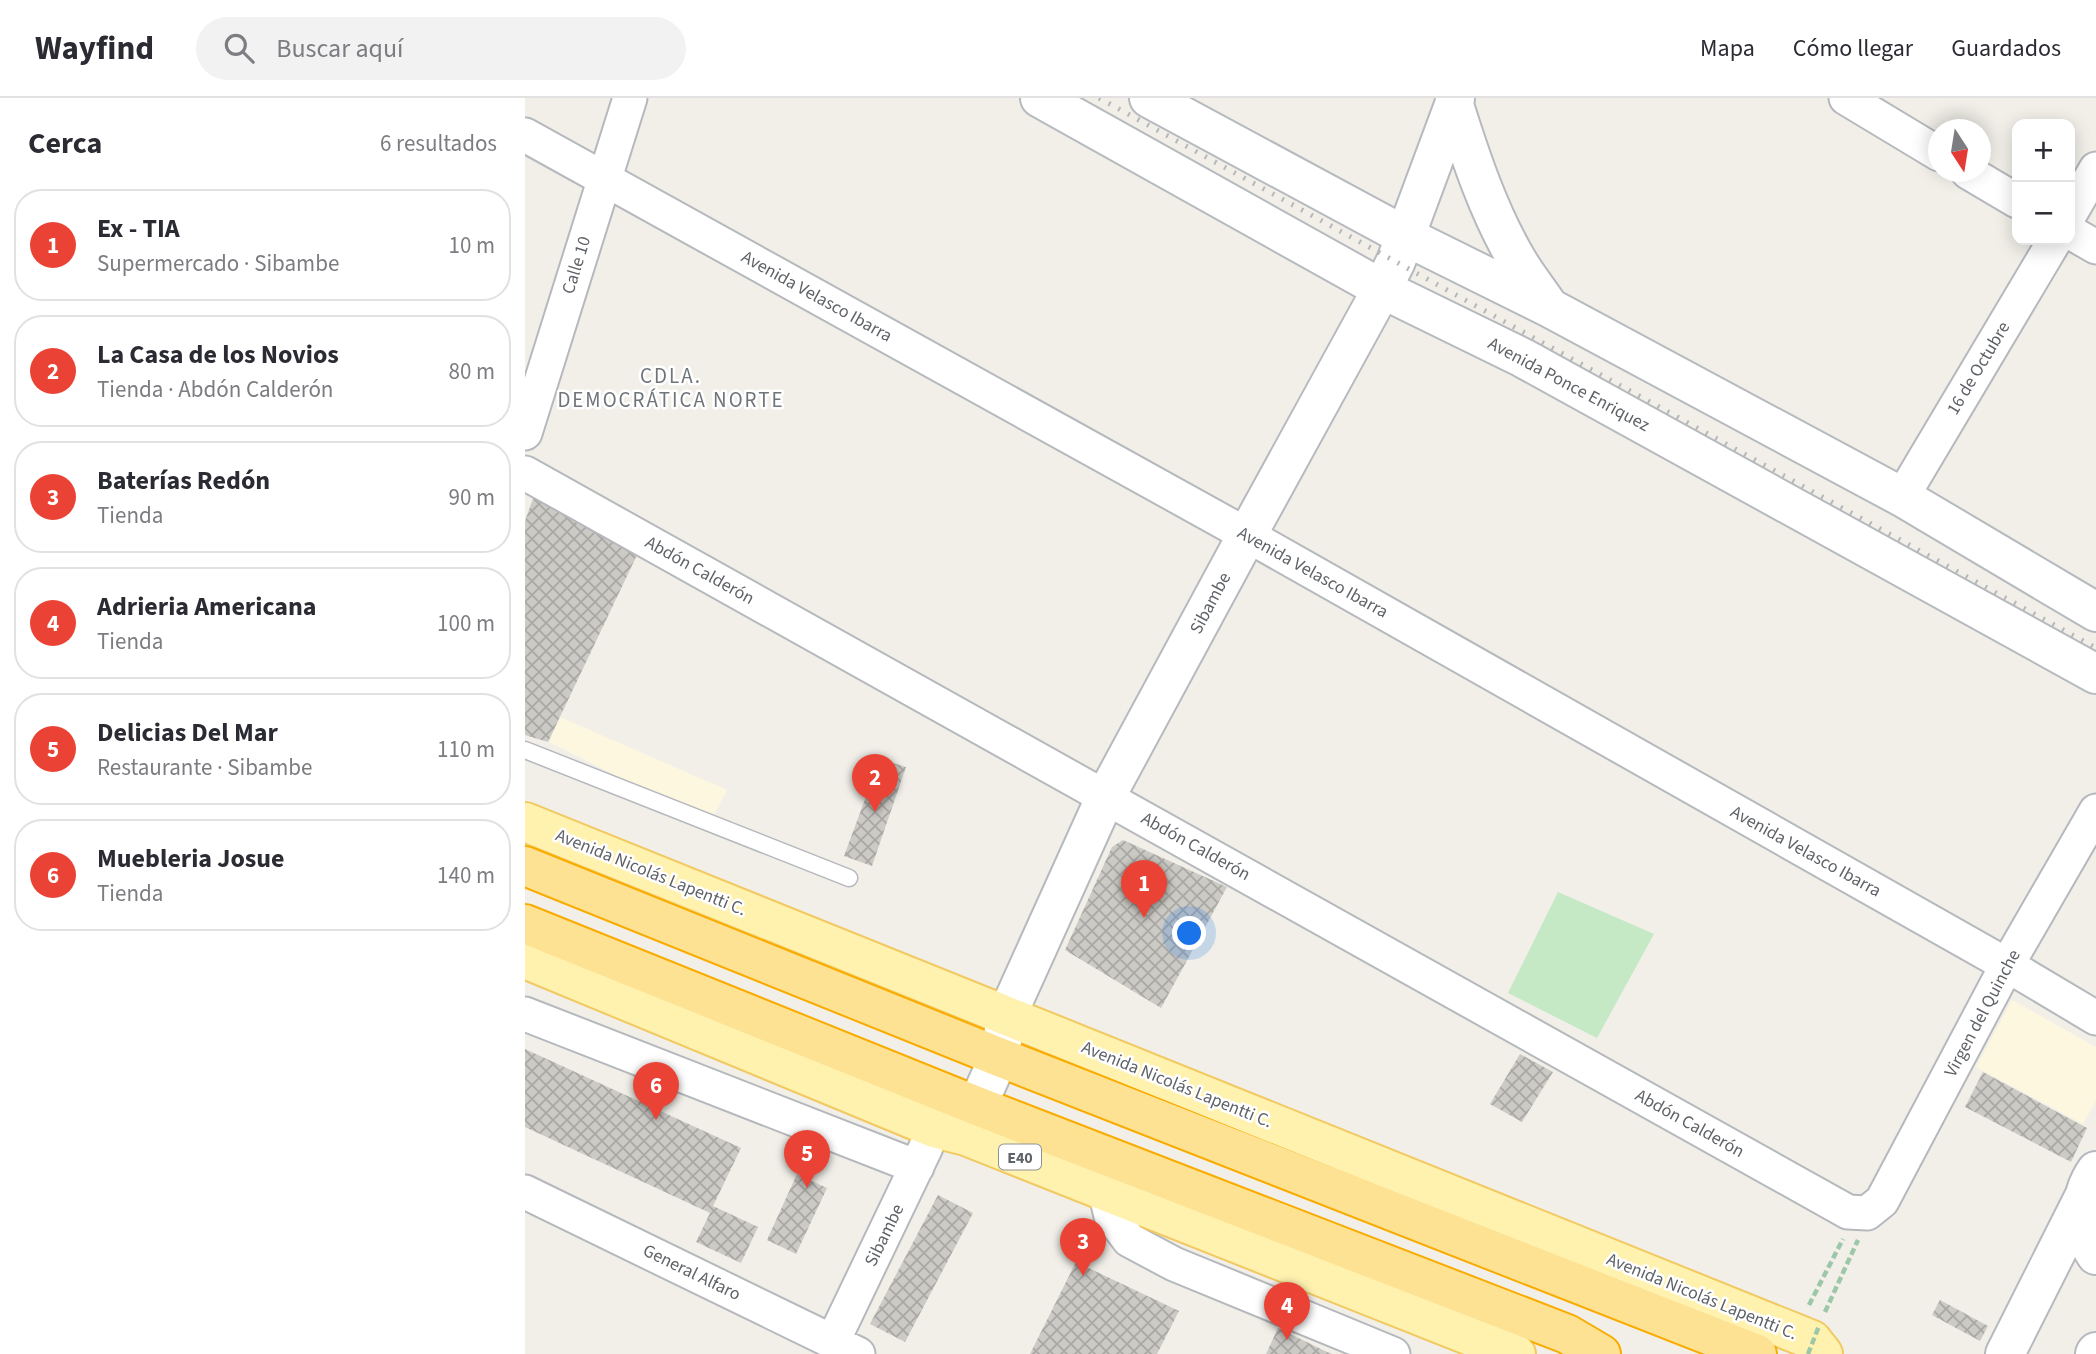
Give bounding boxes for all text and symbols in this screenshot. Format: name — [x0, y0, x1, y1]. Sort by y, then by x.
search box — [196, 17, 686, 80]
text: Wayfind — [35, 25, 154, 72]
icon: search — [220, 29, 258, 67]
text: Buscar aquí — [276, 30, 404, 67]
text: Mapa — [1700, 31, 1755, 66]
text: Cómo llegar — [1793, 31, 1913, 66]
text: Guardados — [1951, 31, 2061, 66]
north arrow — [1928, 119, 1991, 182]
map controls — [2012, 119, 2075, 245]
button: + — [2012, 119, 2075, 182]
text: Cerca — [28, 122, 102, 165]
text: 6 resultados — [380, 127, 497, 160]
button: − — [2012, 182, 2075, 245]
text: Ex - TIA — [97, 210, 180, 247]
text: 1 — [47, 229, 59, 262]
text: 10 m — [448, 229, 495, 262]
street label: Calle 10 — [556, 233, 597, 297]
street label: Avenida Velasco Ibarra — [737, 245, 897, 348]
text: Supermercado · Sibambe — [97, 247, 339, 280]
street label: 16 de Octubre — [1941, 317, 2016, 420]
street label: Avenida Ponce Enriquez — [1483, 331, 1654, 438]
text: La Casa de los Novios — [97, 336, 339, 373]
text: 2 — [47, 355, 59, 388]
text: 80 m — [448, 355, 495, 388]
district label: CDLA. DEMOCRÁTICA NORTE — [557, 361, 785, 415]
text: Tienda · Abdón Calderón — [97, 373, 333, 406]
text: Baterías Redón — [97, 462, 270, 499]
text: 3 — [47, 481, 59, 514]
text: 90 m — [448, 481, 495, 514]
text: Tienda — [97, 499, 163, 532]
street label: Avenida Velasco Ibarra — [1233, 521, 1393, 624]
street label: Abdón Calderón — [641, 530, 759, 611]
street label: Sibambe — [1184, 568, 1237, 639]
text: Adrieria Americana — [97, 588, 317, 625]
text: 4 — [47, 607, 59, 640]
text: 100 m — [437, 607, 495, 640]
text: Tienda — [97, 625, 163, 658]
text: Delicias Del Mar — [97, 714, 278, 751]
text: 5 — [47, 733, 59, 766]
text: 110 m — [437, 733, 495, 766]
text: Restaurante · Sibambe — [97, 751, 312, 784]
pin: 2 — [852, 754, 898, 812]
street label: Avenida Velasco Ibarra — [1726, 800, 1886, 903]
street label: Abdón Calderón — [1137, 806, 1255, 887]
street label: Avenida Nicolás Lapentti C. — [552, 823, 750, 922]
text: Muebleria Josue — [97, 840, 285, 877]
text: 6 — [47, 859, 59, 892]
text: 140 m — [437, 859, 495, 892]
pin: 1 — [1121, 860, 1167, 918]
text: Tienda — [97, 877, 163, 910]
your location — [1172, 916, 1206, 950]
street label: Virgen del Quinche — [1938, 945, 2027, 1081]
street label: Avenida Nicolás Lapentti C. — [1078, 1035, 1276, 1134]
pin: 6 — [633, 1062, 679, 1120]
street label: Abdón Calderón — [1631, 1083, 1749, 1164]
pin: 5 — [784, 1130, 830, 1188]
road number: E40 — [999, 1144, 1041, 1170]
street label: Sibambe — [859, 1200, 910, 1271]
pin: 3 — [1060, 1218, 1106, 1276]
street label: General Alfaro — [639, 1238, 745, 1307]
street label: Avenida Nicolás Lapentti C. — [1603, 1247, 1801, 1346]
pin: 4 — [1264, 1282, 1310, 1340]

